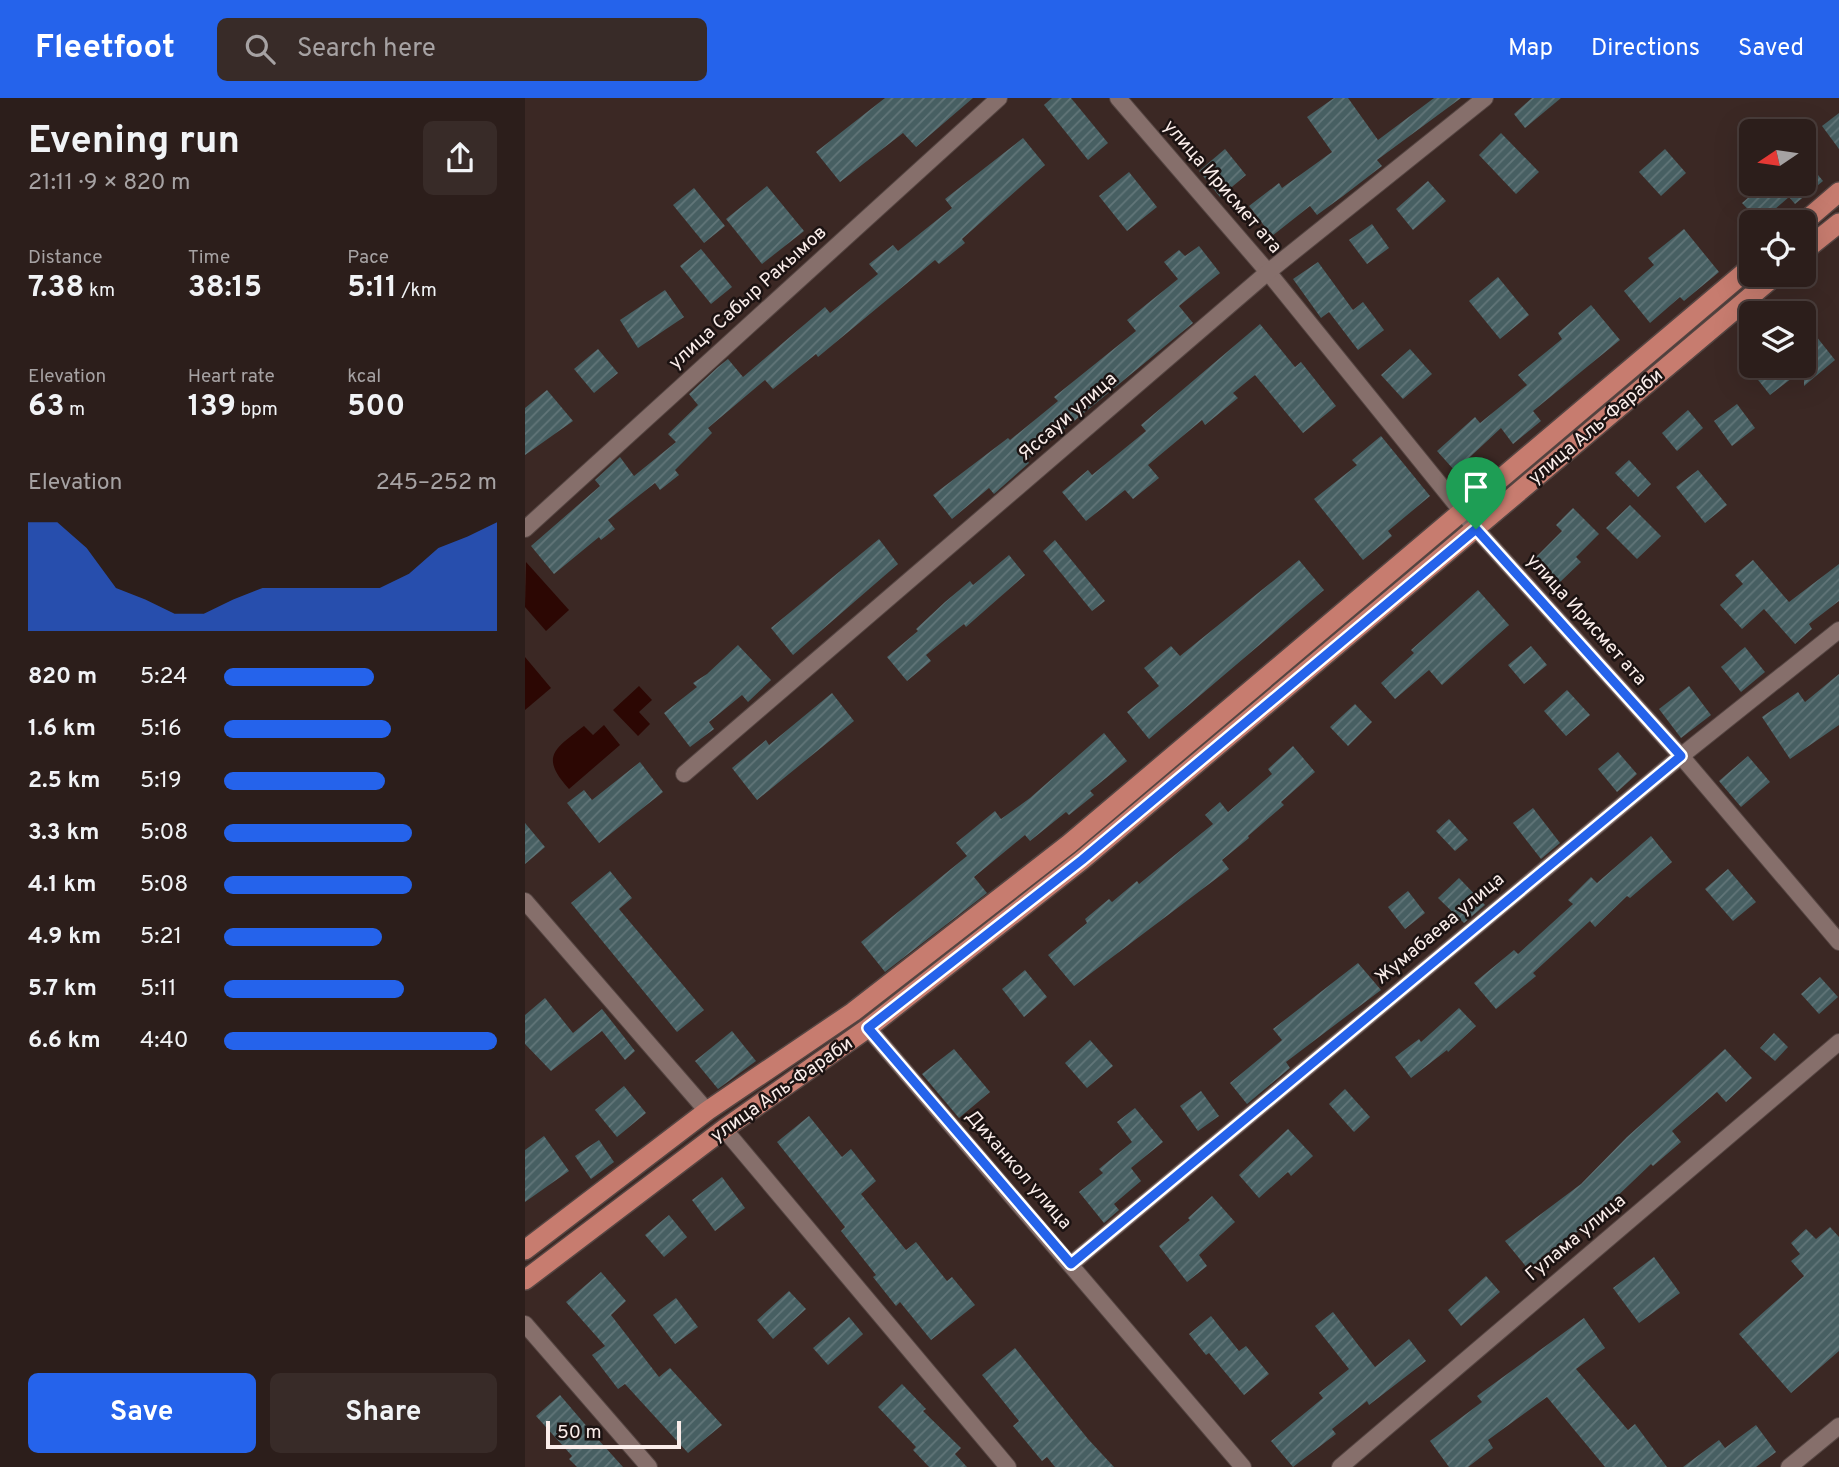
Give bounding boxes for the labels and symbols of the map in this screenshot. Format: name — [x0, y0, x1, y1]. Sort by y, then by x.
street label: улица Ирисмет ата — [1157, 115, 1287, 259]
north arrow — [1739, 119, 1817, 196]
street label: улица Сабыр Ракымов — [664, 221, 832, 375]
street label: улица Аль-Фараби — [1524, 364, 1668, 490]
street label: Яссауи улица — [1014, 367, 1122, 467]
pin — [1446, 457, 1506, 529]
street label: улица Ирисмет ата — [1520, 549, 1652, 691]
street label: Жумабаева улица — [1370, 868, 1510, 990]
street label: улица Аль-Фараби — [706, 1032, 858, 1148]
street label: Диханкол улица — [959, 1105, 1077, 1235]
street label: Гулама улица — [1521, 1189, 1631, 1287]
scale bar — [546, 1418, 681, 1450]

